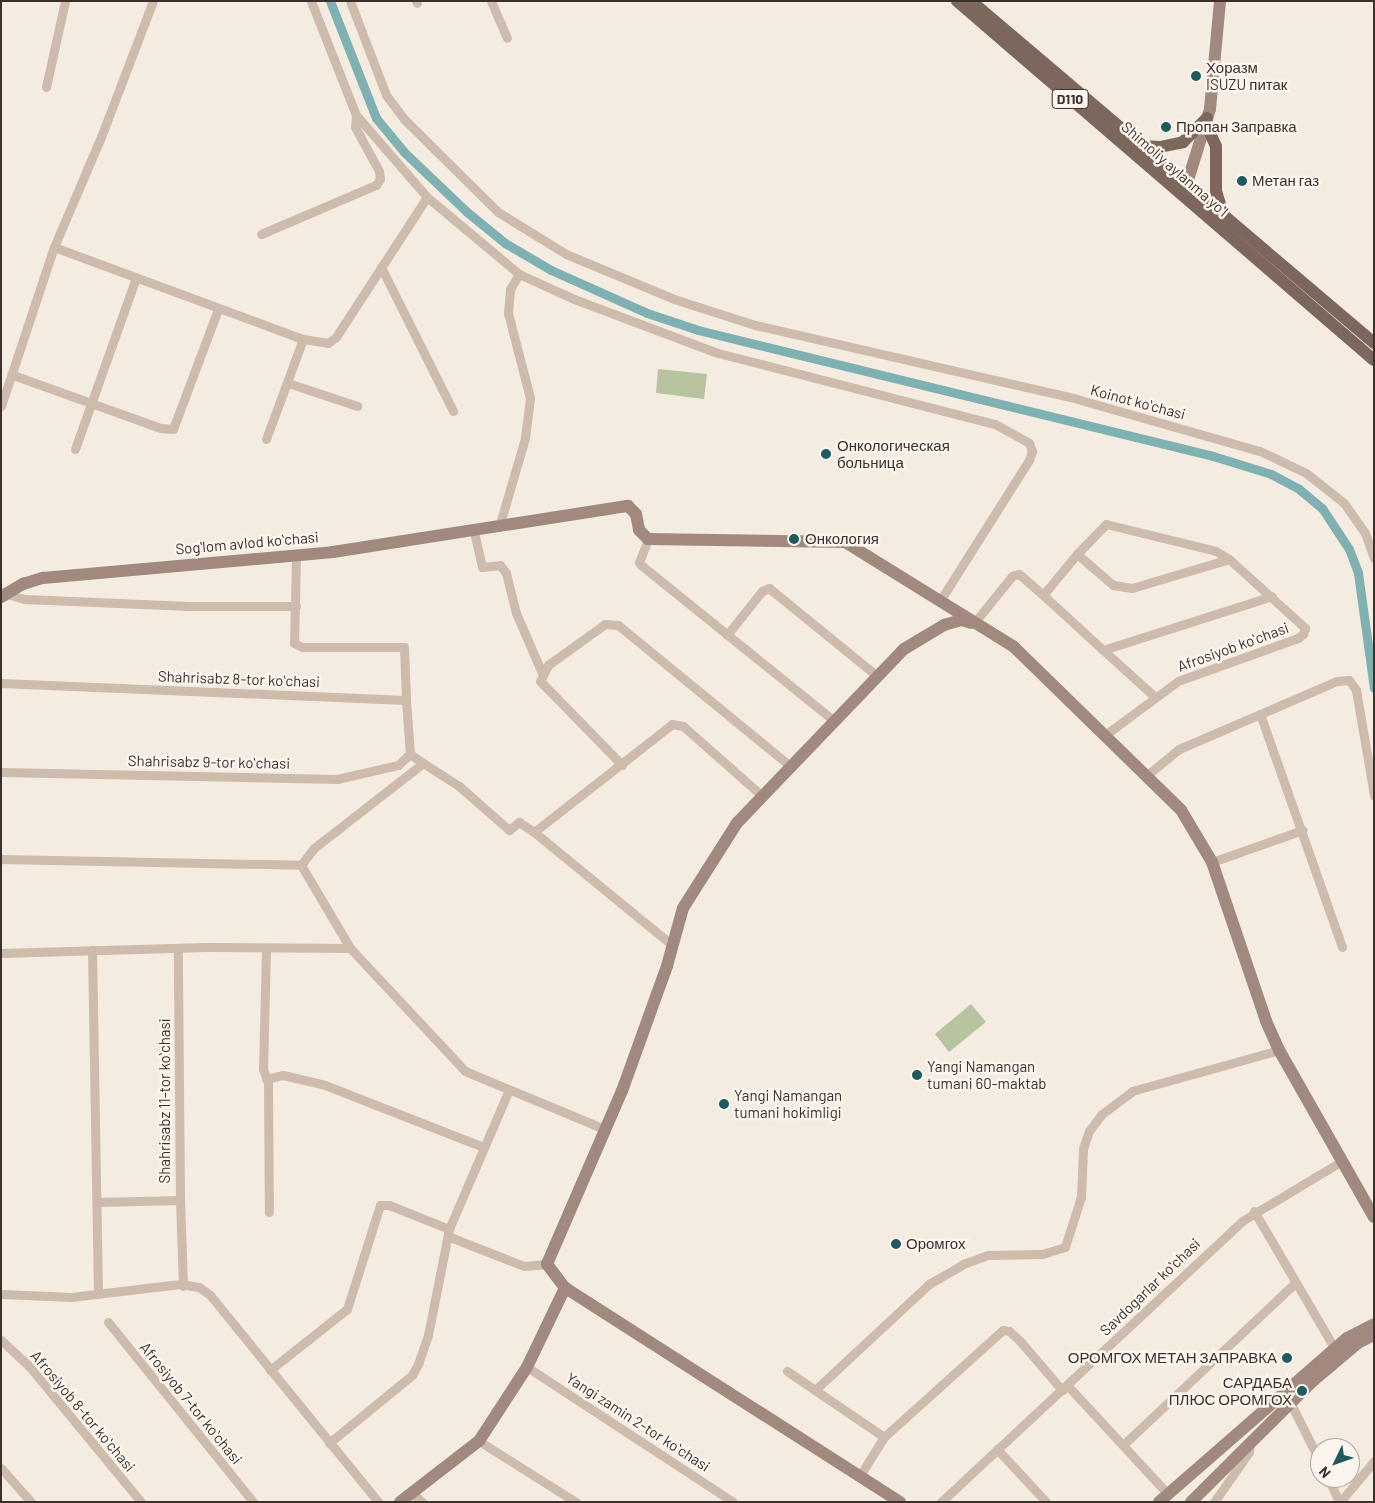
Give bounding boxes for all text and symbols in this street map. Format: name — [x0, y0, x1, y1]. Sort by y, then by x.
place label: Хоразм ISUZU питак — [1206, 58, 1287, 93]
marker: Хоразм ISUZU питак — [1190, 70, 1202, 82]
road number: D110 — [1051, 88, 1089, 110]
street label: Shimoliy aylanma yoʻl — [1118, 118, 1232, 220]
place label: Пропан Заправка — [1176, 118, 1297, 136]
marker: Пропан Заправка — [1160, 121, 1172, 133]
place label: Метан газ — [1252, 172, 1319, 190]
marker: Метан газ — [1236, 175, 1248, 187]
street label: Koinot koʻchasi — [1089, 381, 1187, 423]
place label: Онкологическая больница — [837, 436, 950, 471]
marker: Онкологическая больница — [819, 447, 833, 461]
street label: Sogʻlom avlod koʻchasi — [175, 528, 319, 558]
place label: Онкология — [805, 530, 879, 548]
marker: Онкология — [787, 532, 801, 546]
street label: Afrosiyob koʻchasi — [1175, 619, 1291, 675]
street label: Shahrisabz 8-tor koʻchasi — [158, 667, 320, 691]
street label: Shahrisabz 9-tor koʻchasi — [128, 752, 290, 772]
street label: Shahrisabz 11-tor koʻchasi — [156, 1019, 174, 1183]
place label: Yangi Namangan tumani 60-maktab — [927, 1057, 1046, 1092]
marker: Yangi Namangan tumani 60-maktab — [911, 1069, 923, 1081]
place label: Yangi Namangan tumani hokimligi — [734, 1086, 842, 1121]
marker: Yangi Namangan tumani hokimligi — [718, 1098, 730, 1110]
place label: Оромгох — [906, 1235, 965, 1253]
street label: Savdogarlar koʻchasi — [1096, 1235, 1204, 1339]
marker: Оромгох — [890, 1238, 902, 1250]
street label: Afrosiyob 7-tor koʻchasi — [136, 1338, 246, 1468]
street label: Afrosiyob 8-tor koʻchasi — [27, 1347, 139, 1475]
place label: ОРОМГОХ МЕТАН ЗАПРАВКА — [1068, 1349, 1277, 1367]
marker: ОРОМГОХ МЕТАН ЗАПРАВКА — [1281, 1352, 1293, 1364]
street label: Yangi zamin 2-tor koʻchasi — [563, 1369, 713, 1475]
place label: САРДАБА ПЛЮС ОРОМГОХ — [1169, 1373, 1292, 1408]
marker: САРДАБА ПЛЮС ОРОМГОХ — [1296, 1385, 1308, 1397]
north arrow — [1310, 1438, 1360, 1488]
text: N — [1315, 1464, 1334, 1482]

